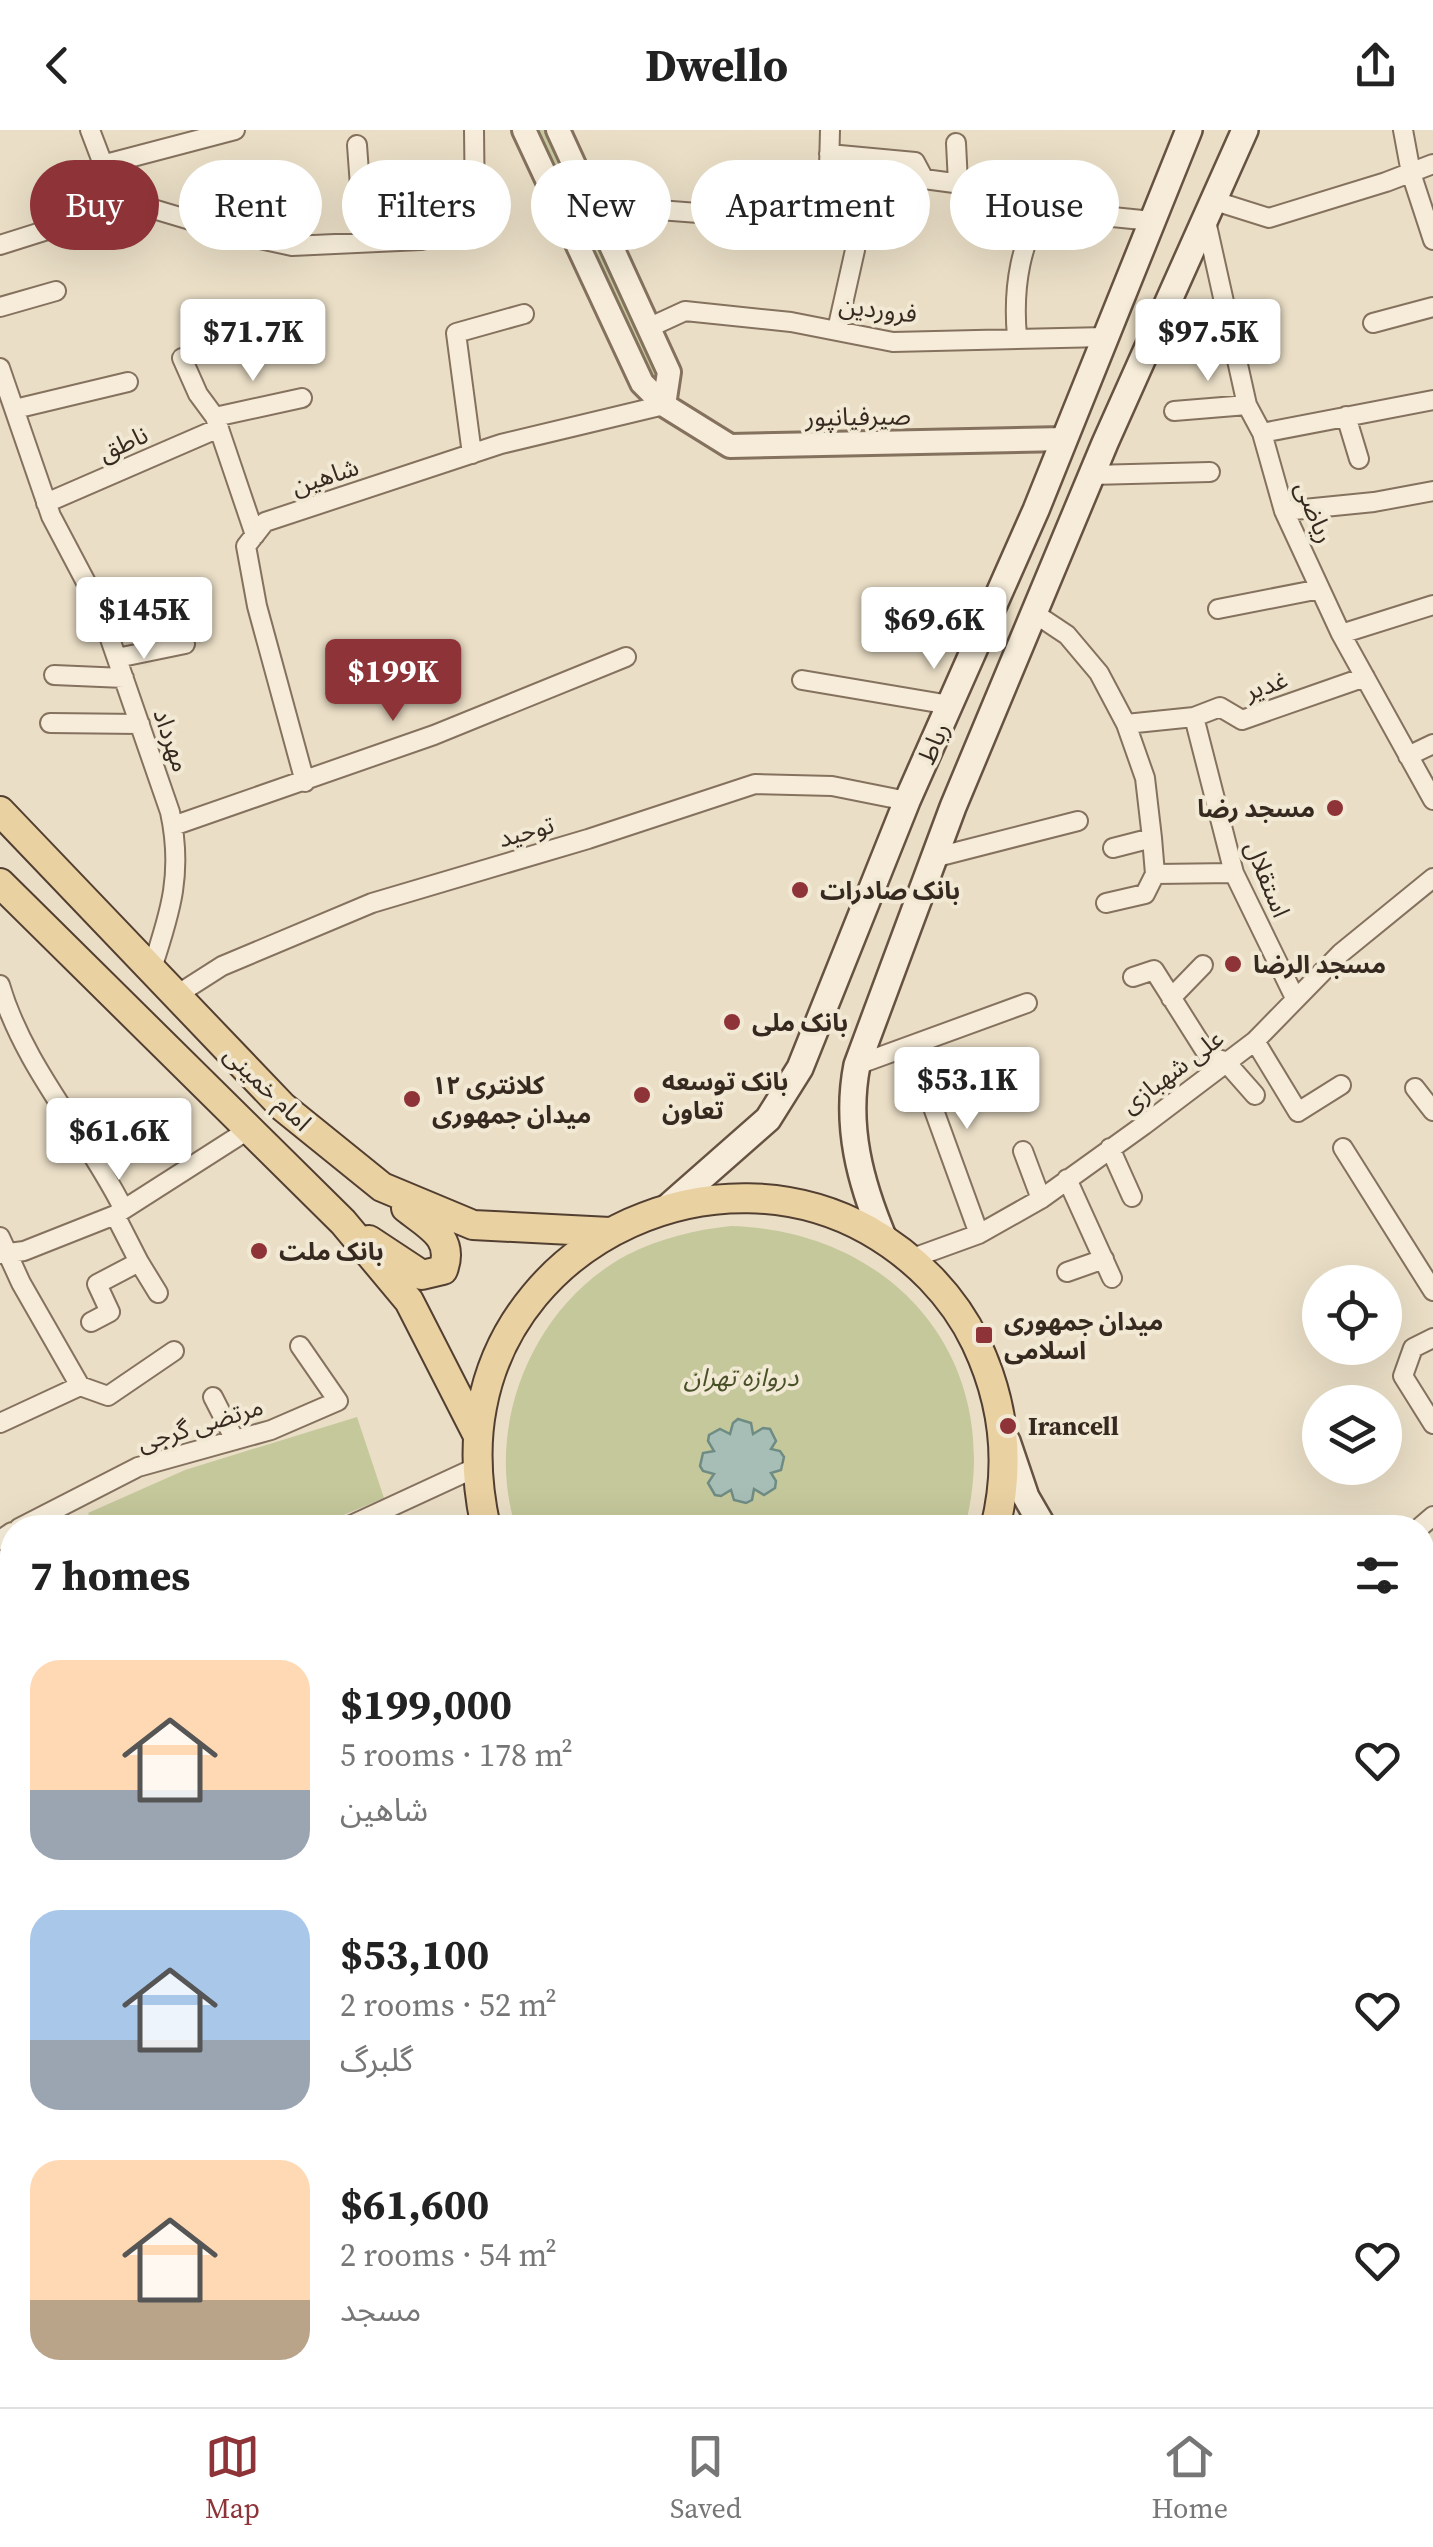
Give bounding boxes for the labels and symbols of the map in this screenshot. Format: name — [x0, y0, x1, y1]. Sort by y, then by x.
street label: فروردین — [837, 287, 919, 331]
pin: $71.7K — [172, 299, 334, 384]
pin: $97.5K — [1127, 299, 1289, 384]
street label: صیرفیانپور — [804, 398, 911, 434]
street label: ناطق — [93, 417, 153, 469]
street label: شاهین — [287, 449, 363, 503]
street label: ریاضی — [1287, 476, 1343, 548]
pin: $145K — [74, 577, 214, 662]
pin: $69.6K — [853, 587, 1015, 672]
pin: $199K — [323, 639, 463, 724]
street label: غدیر — [1239, 662, 1292, 708]
street label: مهرداد — [145, 704, 199, 776]
street label: رباط — [909, 717, 957, 769]
place label: مسجد رضا — [1197, 791, 1315, 825]
marker: مسجد رضا — [1324, 797, 1346, 819]
street label: توحید — [494, 807, 558, 855]
street label: استقلال — [1237, 836, 1299, 922]
place label: بانک صادرات — [820, 873, 960, 907]
marker: بانک صادرات — [789, 879, 811, 901]
place label: مسجد الرضا — [1253, 947, 1386, 981]
marker: مسجد الرضا — [1222, 953, 1244, 975]
place label: بانک ملی — [752, 1005, 848, 1039]
marker: بانک ملی — [721, 1011, 743, 1033]
street label: علی شهبازی — [1114, 1021, 1230, 1121]
street label: امام خمینی — [215, 1038, 319, 1141]
pin: $53.1K — [886, 1047, 1048, 1132]
place label: بانک توسعه تعاون — [662, 1064, 788, 1127]
place label: کلانتری ۱۲ میدان جمهوری — [432, 1068, 591, 1131]
marker: بانک توسعه تعاون — [631, 1084, 653, 1106]
marker: کلانتری ۱۲ میدان جمهوری — [401, 1088, 423, 1110]
pin: $61.6K — [38, 1098, 200, 1183]
place label: بانک ملت — [279, 1234, 384, 1268]
marker: بانک ملت — [248, 1240, 270, 1262]
place label: میدان جمهوری اسلامی — [1004, 1304, 1163, 1367]
marker: میدان جمهوری اسلامی — [973, 1324, 995, 1346]
park label: دروازه تهران — [684, 1360, 799, 1394]
street label: مرتضی گرجی — [133, 1389, 267, 1459]
place label: Irancell — [1028, 1409, 1119, 1443]
marker: Irancell — [997, 1415, 1019, 1437]

